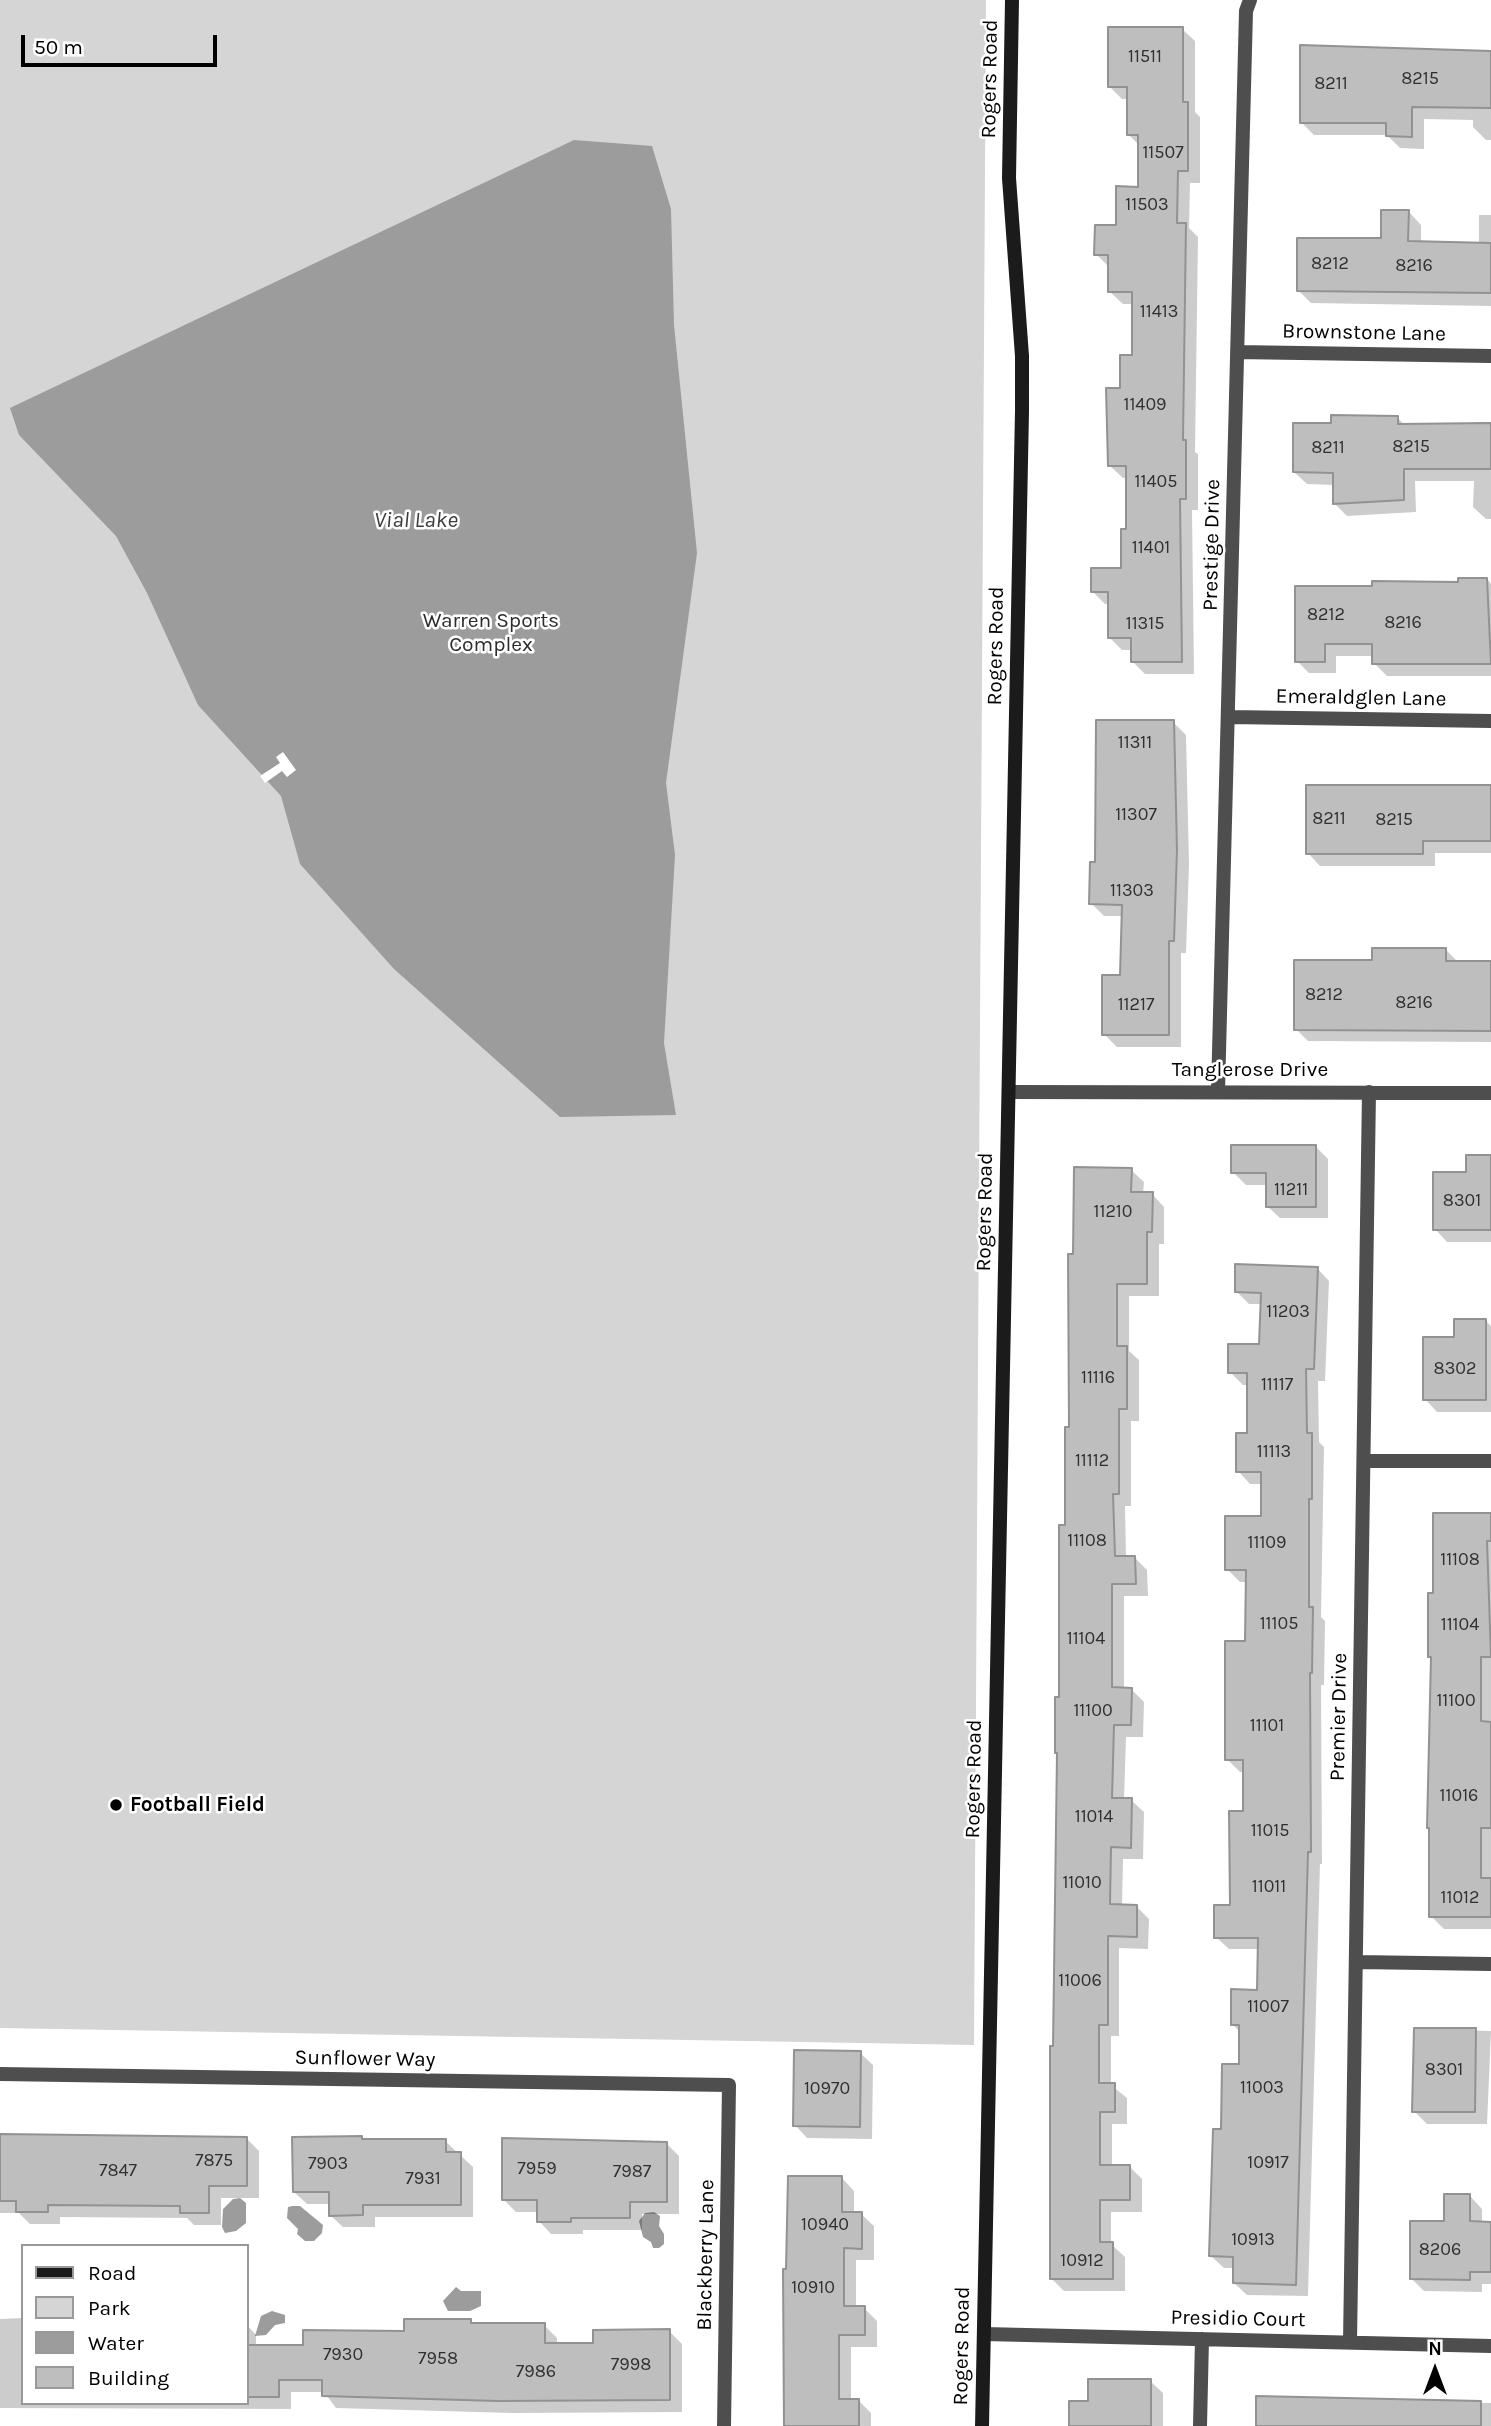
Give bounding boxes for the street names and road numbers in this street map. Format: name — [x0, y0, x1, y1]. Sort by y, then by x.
street label: Rogers Road — [976, 19, 1004, 139]
street label: Brownstone Lane — [1282, 319, 1446, 347]
street label: Prestige Drive — [1198, 479, 1226, 611]
street label: Rogers Road — [982, 586, 1010, 706]
street label: Emeraldglen Lane — [1275, 684, 1447, 712]
street label: Tanglerose Drive — [1172, 1057, 1328, 1083]
street label: Rogers Road — [971, 1152, 999, 1272]
street label: Premier Drive — [1325, 1653, 1353, 1781]
street label: Rogers Road — [960, 1719, 988, 1839]
street label: Sunflower Way — [294, 2045, 436, 2073]
street label: Blackberry Lane — [692, 2179, 720, 2331]
street label: Rogers Road — [948, 2286, 976, 2406]
street label: Presidio Court — [1170, 2305, 1306, 2333]

